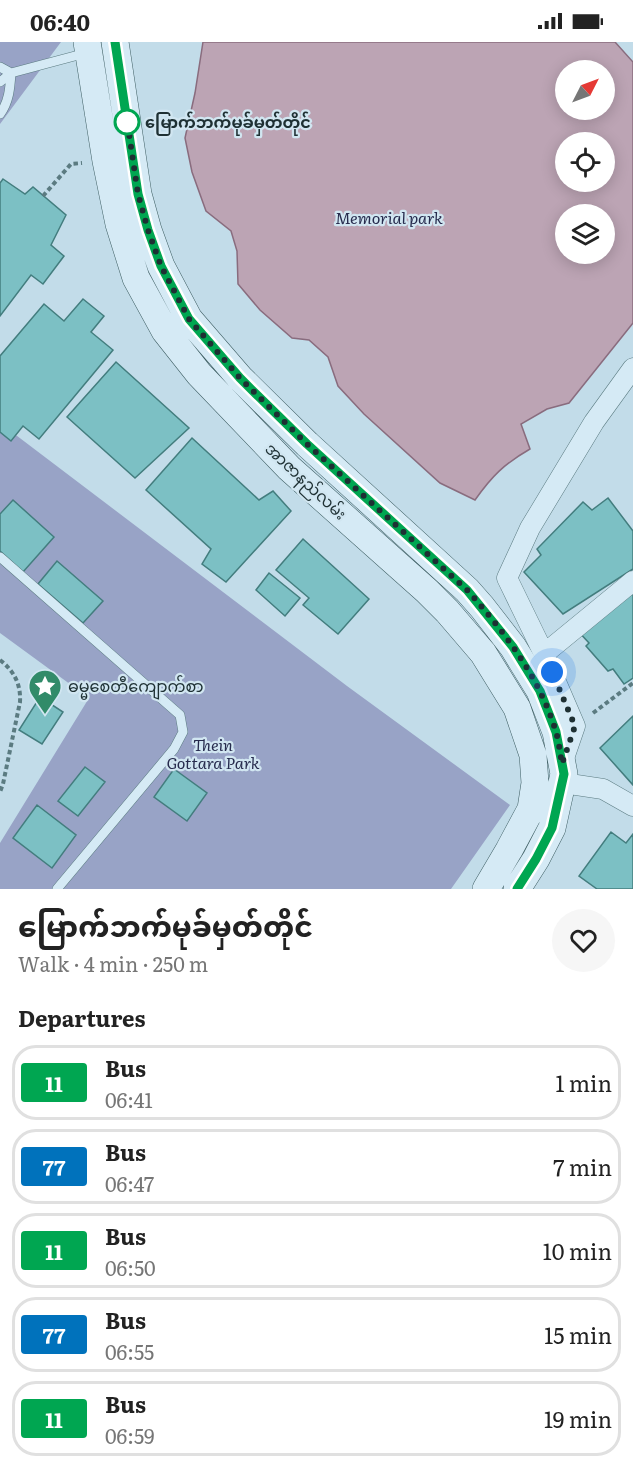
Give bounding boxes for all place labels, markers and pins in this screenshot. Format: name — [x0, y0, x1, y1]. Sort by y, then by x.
marker: မြောက်ဘက်မုခ်မှတ်တိုင် — [114, 109, 140, 135]
place label: မြောက်ဘက်မုခ်မှတ်တိုင် — [145, 109, 311, 136]
place icon: ဓမ္မစေတီကျောက်စာ — [27, 668, 63, 715]
place label: ဓမ္မစေတီကျောက်စာ — [68, 673, 204, 700]

